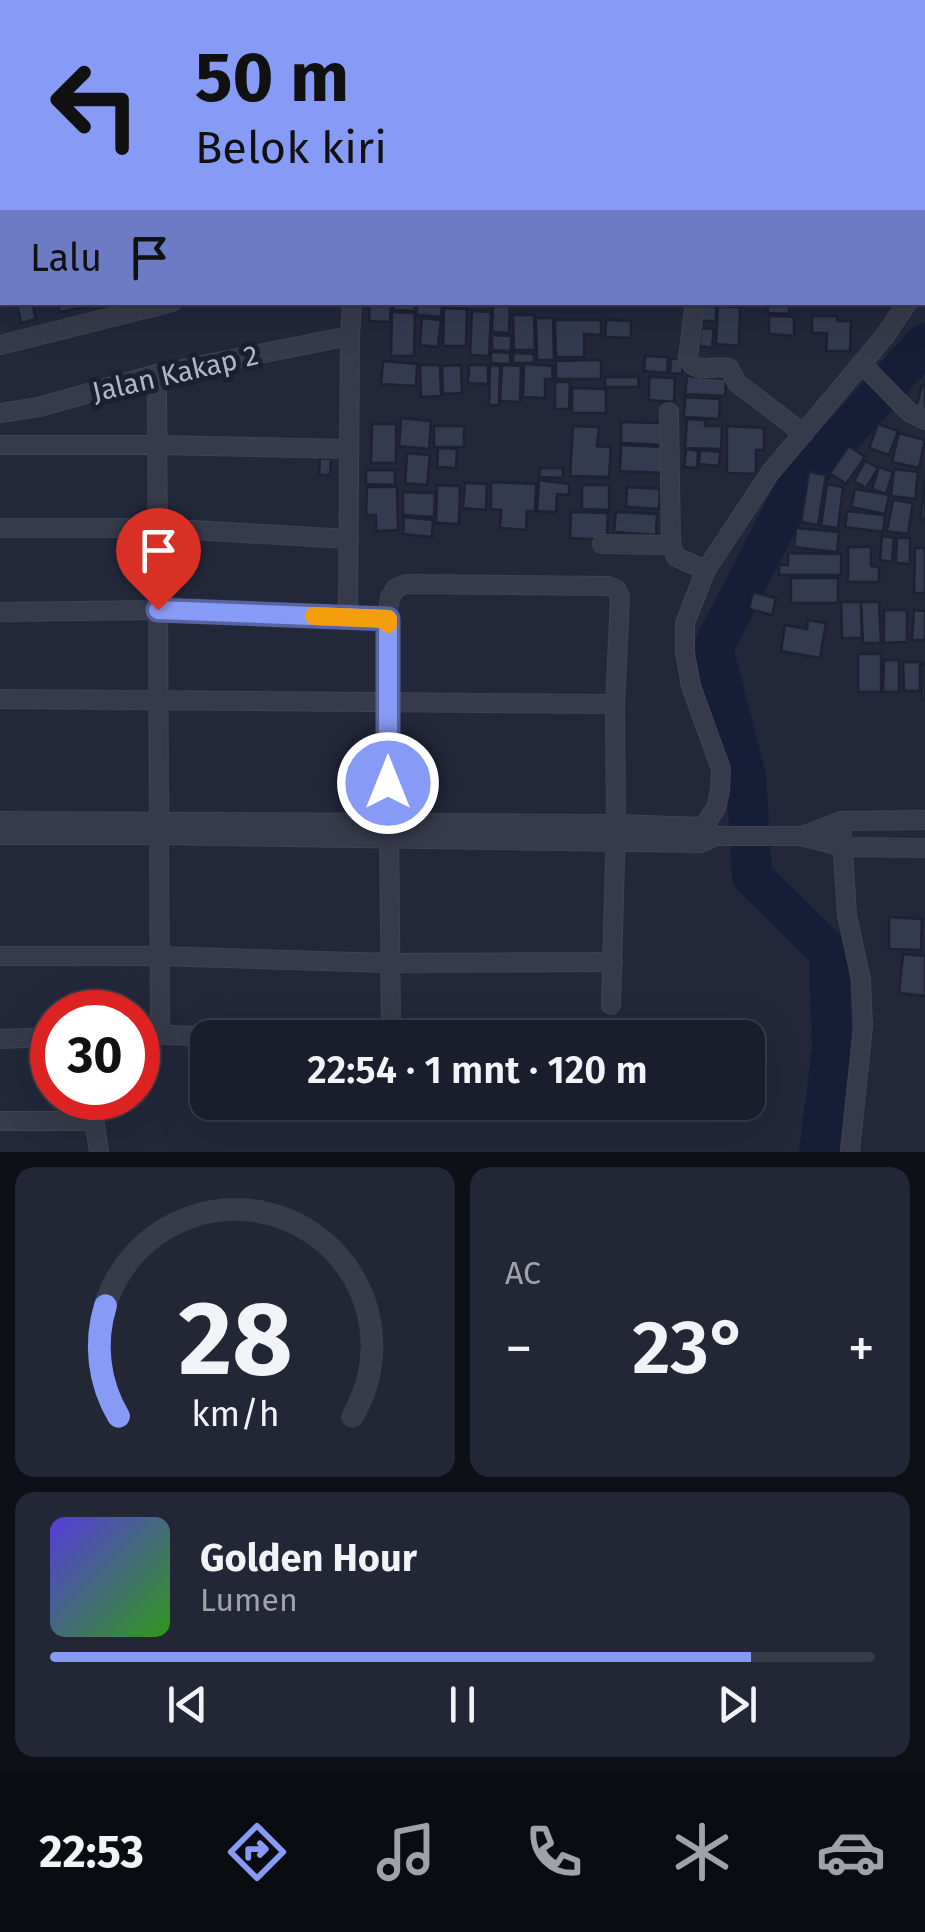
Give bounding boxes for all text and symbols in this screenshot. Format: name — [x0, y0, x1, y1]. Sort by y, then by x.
text: 50 m — [195, 36, 349, 120]
icon: left — [30, 40, 160, 170]
text: Belok kiri — [195, 121, 387, 175]
icon: arrive — [122, 230, 177, 285]
text: Lalu — [30, 235, 102, 281]
street label: Jalan Kakap 2 — [89, 338, 261, 409]
pin — [116, 508, 201, 611]
icon: arrive — [131, 523, 186, 578]
position arrow — [336, 731, 440, 835]
speed limit sign: 30 — [30, 990, 160, 1120]
text: 22:54 · 1 mnt · 120 m — [307, 1047, 648, 1093]
text: AC — [505, 1254, 541, 1292]
text: 28 — [178, 1277, 292, 1402]
text: 23° — [632, 1303, 748, 1393]
text: − — [505, 1316, 533, 1382]
text: + — [848, 1316, 875, 1382]
text: km/h — [191, 1393, 279, 1435]
text: Golden Hour — [200, 1535, 417, 1581]
text: Lumen — [200, 1581, 298, 1619]
icon: previous — [160, 1677, 215, 1732]
icon: pause — [435, 1677, 490, 1732]
icon: next — [710, 1677, 765, 1732]
icon: directions — [222, 1817, 292, 1887]
icon: music — [371, 1817, 441, 1887]
icon: phone — [519, 1817, 589, 1887]
icon: climate — [667, 1817, 737, 1887]
icon: car — [816, 1817, 886, 1887]
text: 22:53 — [39, 1825, 144, 1879]

